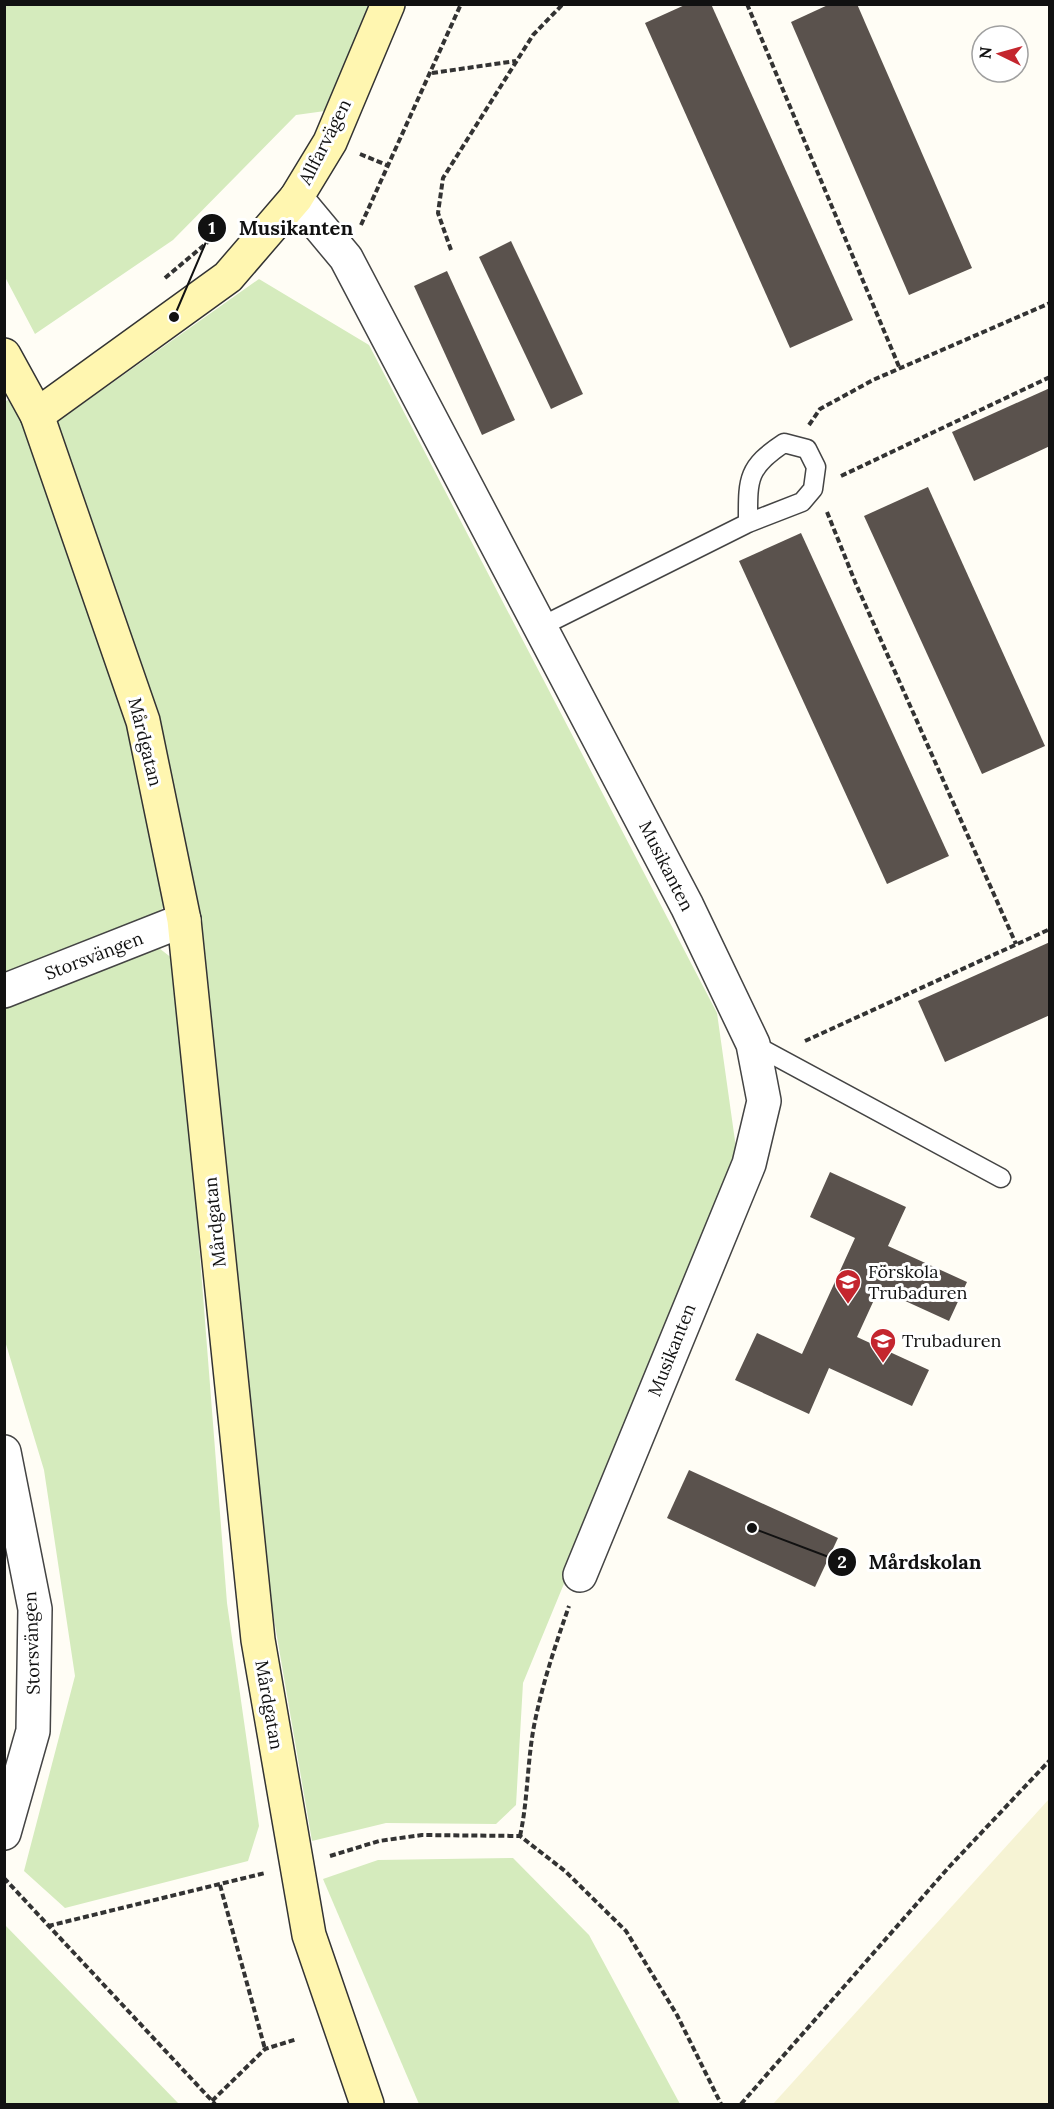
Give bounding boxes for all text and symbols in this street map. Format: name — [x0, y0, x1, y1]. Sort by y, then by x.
north arrow — [970, 24, 1030, 84]
text: N — [975, 46, 996, 60]
street label: Allfarvägen — [293, 95, 356, 189]
callout: Musikanten — [197, 209, 365, 247]
text: Musikanten — [239, 215, 353, 240]
text: 1 — [208, 216, 216, 239]
street label: Mårdgatan — [123, 695, 168, 789]
street label: Musikanten — [634, 817, 699, 915]
street label: Storsvängen — [41, 926, 146, 985]
street label: Mårdgatan — [198, 1176, 231, 1268]
place label: Förskola Trubaduren — [868, 1260, 967, 1304]
school or university icon: Förskola Trubaduren — [833, 1267, 863, 1305]
street label: Musikanten — [643, 1300, 701, 1400]
school or university icon: Trubaduren — [868, 1326, 898, 1364]
place label: Trubaduren — [902, 1329, 1001, 1352]
callout: Mårdskolan — [827, 1543, 994, 1581]
text: Mårdskolan — [869, 1549, 982, 1574]
text: 2 — [837, 1550, 847, 1573]
street label: Storsvängen — [18, 1591, 45, 1695]
street label: Mårdgatan — [250, 1658, 289, 1752]

